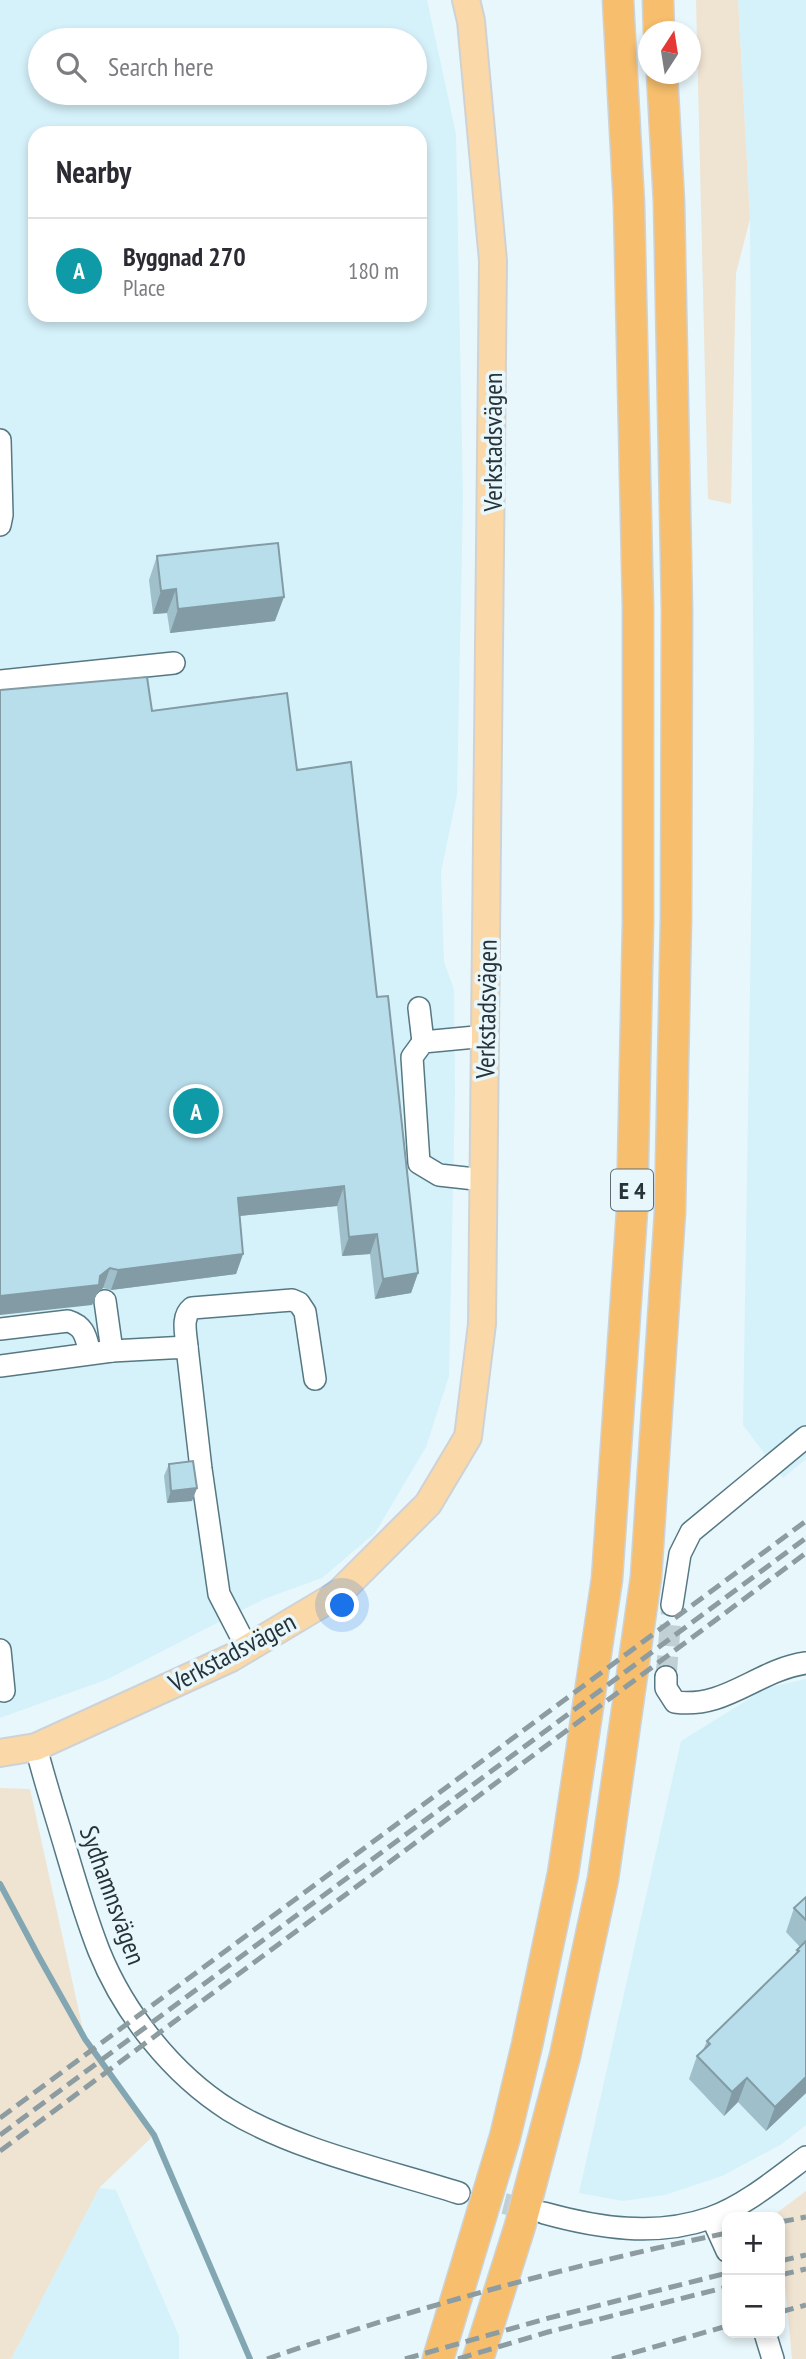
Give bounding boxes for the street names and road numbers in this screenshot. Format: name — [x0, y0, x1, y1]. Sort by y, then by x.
street label: Verkstadsvägen — [476, 373, 509, 512]
street label: Verkstadsvägen — [468, 939, 504, 1080]
road number: E 4 — [611, 1170, 653, 1210]
street label: Verkstadsvägen — [162, 1605, 301, 1700]
street label: Sydhamnsvägen — [73, 1821, 153, 1969]

